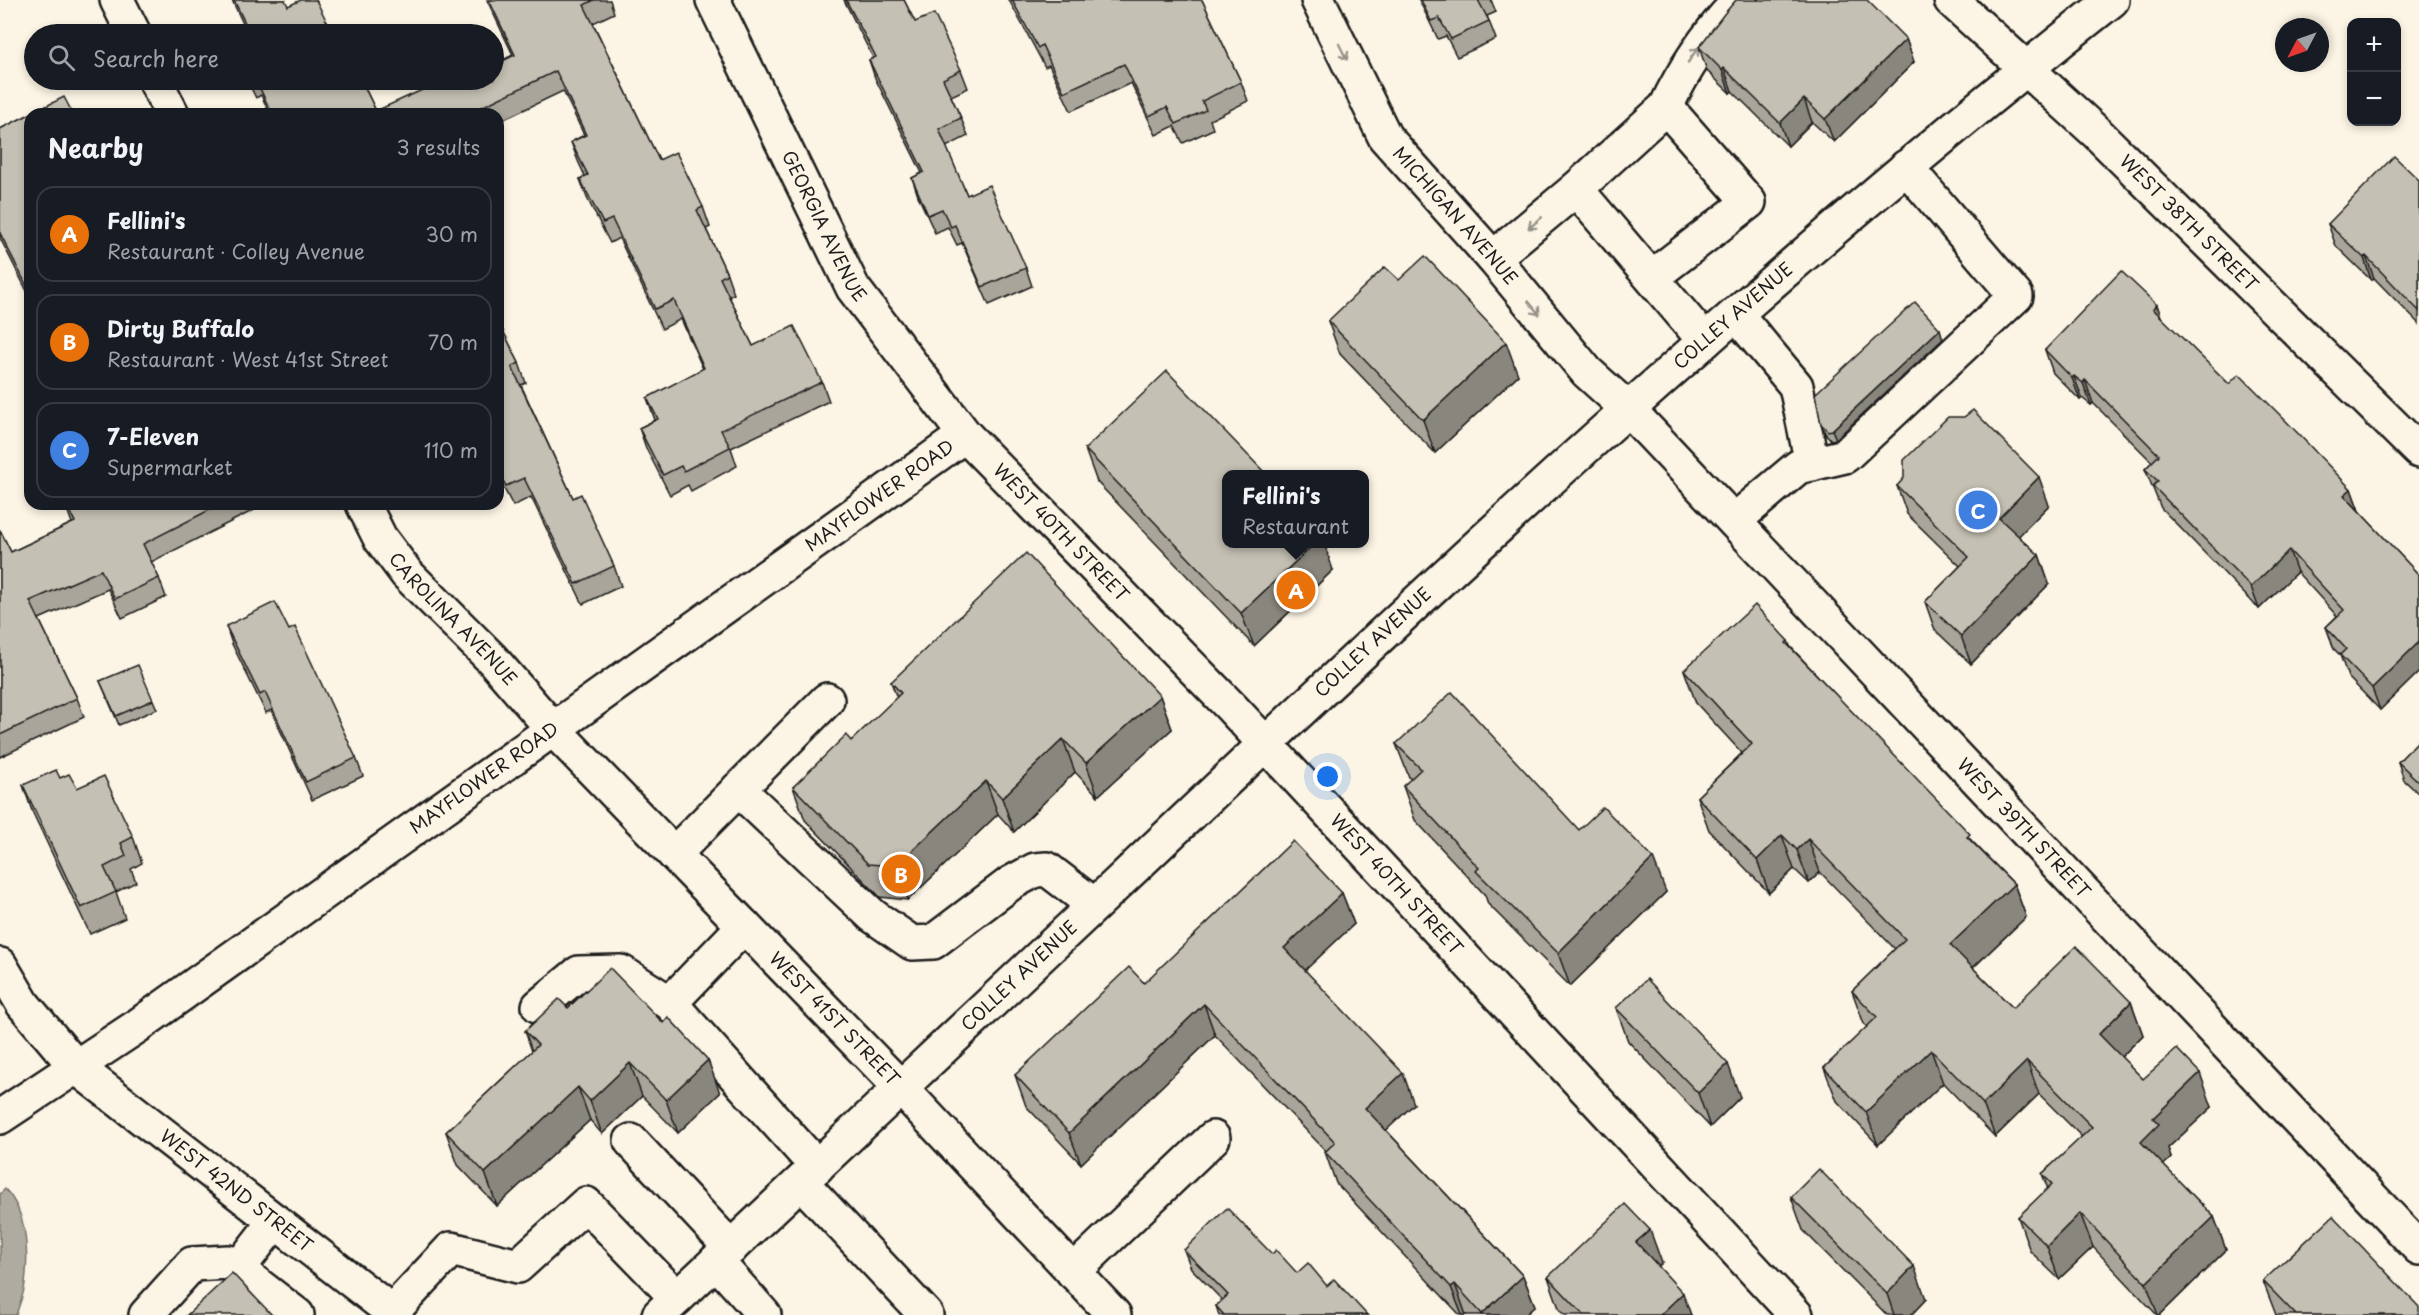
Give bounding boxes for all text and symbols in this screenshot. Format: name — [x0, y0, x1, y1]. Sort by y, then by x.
north arrow — [2275, 18, 2329, 72]
map controls — [2347, 18, 2401, 126]
button: + — [2347, 18, 2401, 72]
search box — [24, 24, 504, 90]
icon: search — [45, 41, 78, 74]
text: Search here — [93, 41, 219, 74]
one-way arrow — [1338, 43, 1350, 61]
one-way arrow — [1687, 47, 1700, 64]
button: − — [2347, 72, 2401, 126]
text: Nearby — [48, 128, 143, 167]
text: 3 results — [397, 132, 480, 162]
street label: MICHIGAN AVENUE — [1387, 140, 1525, 290]
street label: GEORGIA AVENUE — [776, 145, 874, 307]
street label: WEST 38TH STREET — [2114, 147, 2265, 297]
text: Fellini's — [107, 203, 186, 236]
one-way arrow — [1527, 217, 1543, 230]
text: A — [62, 219, 77, 249]
text: 30 m — [425, 219, 478, 249]
text: Restaurant · Colley Avenue — [107, 236, 365, 266]
street label: COLLEY AVENUE — [1667, 255, 1798, 375]
one-way arrow — [1528, 300, 1541, 316]
text: Dirty Buffalo — [107, 311, 254, 344]
text: B — [63, 327, 76, 357]
text: 70 m — [428, 327, 478, 357]
text: Restaurant · West 41st Street — [107, 344, 388, 374]
text: 7-Eleven — [107, 419, 199, 452]
street label: MAYFLOWER ROAD — [799, 432, 959, 557]
text: C — [62, 435, 77, 465]
text: 110 m — [424, 435, 478, 465]
text: Supermarket — [107, 452, 233, 482]
street label: WEST 40TH STREET — [988, 457, 1136, 608]
popup — [1222, 470, 1369, 548]
text: Fellini's — [1242, 478, 1321, 511]
pin: C — [1958, 488, 1998, 532]
text: Restaurant — [1242, 511, 1349, 541]
street label: CAROLINA AVENUE — [383, 546, 524, 691]
pin: A — [1276, 568, 1316, 612]
street label: COLLEY AVENUE — [1308, 580, 1437, 703]
street label: MAYFLOWER ROAD — [403, 714, 564, 840]
street label: WEST 39TH STREET — [1952, 751, 2098, 904]
your location — [1313, 762, 1342, 791]
street label: WEST 40TH STREET — [1325, 807, 1470, 961]
pin: B — [882, 852, 920, 896]
street label: COLLEY AVENUE — [954, 913, 1083, 1037]
street label: WEST 41ST STREET — [764, 945, 907, 1092]
street label: WEST 42ND STREET — [155, 1122, 319, 1258]

